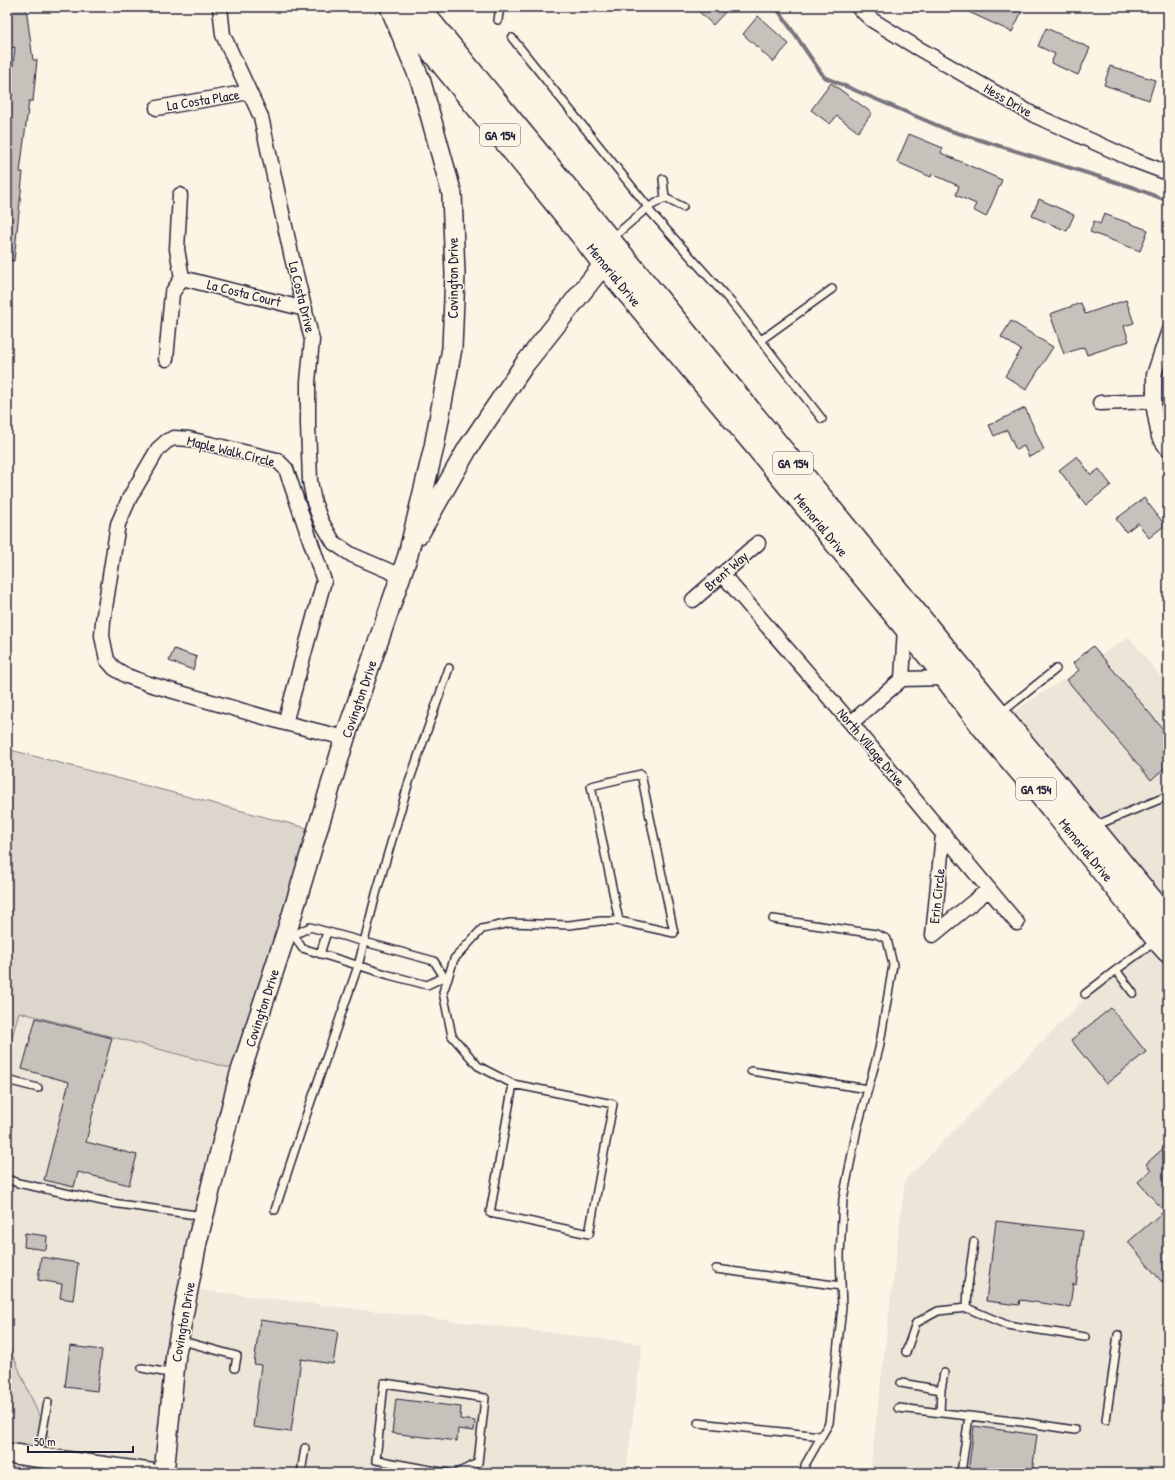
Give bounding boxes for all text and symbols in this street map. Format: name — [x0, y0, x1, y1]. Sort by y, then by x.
street label: Hess Drive — [981, 78, 1036, 121]
street label: La Costa Place — [165, 84, 241, 115]
road number: GA 154 — [480, 124, 520, 146]
street label: Covington Drive — [443, 237, 463, 318]
street label: Memorial Drive — [583, 239, 646, 311]
street label: La Costa Drive — [284, 259, 321, 335]
street label: La Costa Court — [205, 274, 283, 311]
street label: Maple Walk Circle — [185, 430, 278, 472]
road number: GA 154 — [773, 452, 813, 474]
street label: Memorial Drive — [790, 489, 853, 561]
street label: Brent Way — [700, 546, 752, 596]
street label: Covington Drive — [336, 657, 382, 741]
street label: North Village Drive — [832, 704, 910, 791]
road number: GA 154 — [1016, 778, 1056, 800]
street label: Memorial Drive — [1055, 814, 1118, 886]
street label: Erin Circle — [924, 867, 949, 924]
street label: Covington Drive — [240, 966, 284, 1050]
street label: Covington Drive — [166, 1280, 200, 1364]
scale bar — [28, 1428, 133, 1454]
text: 50 m — [34, 1433, 55, 1450]

